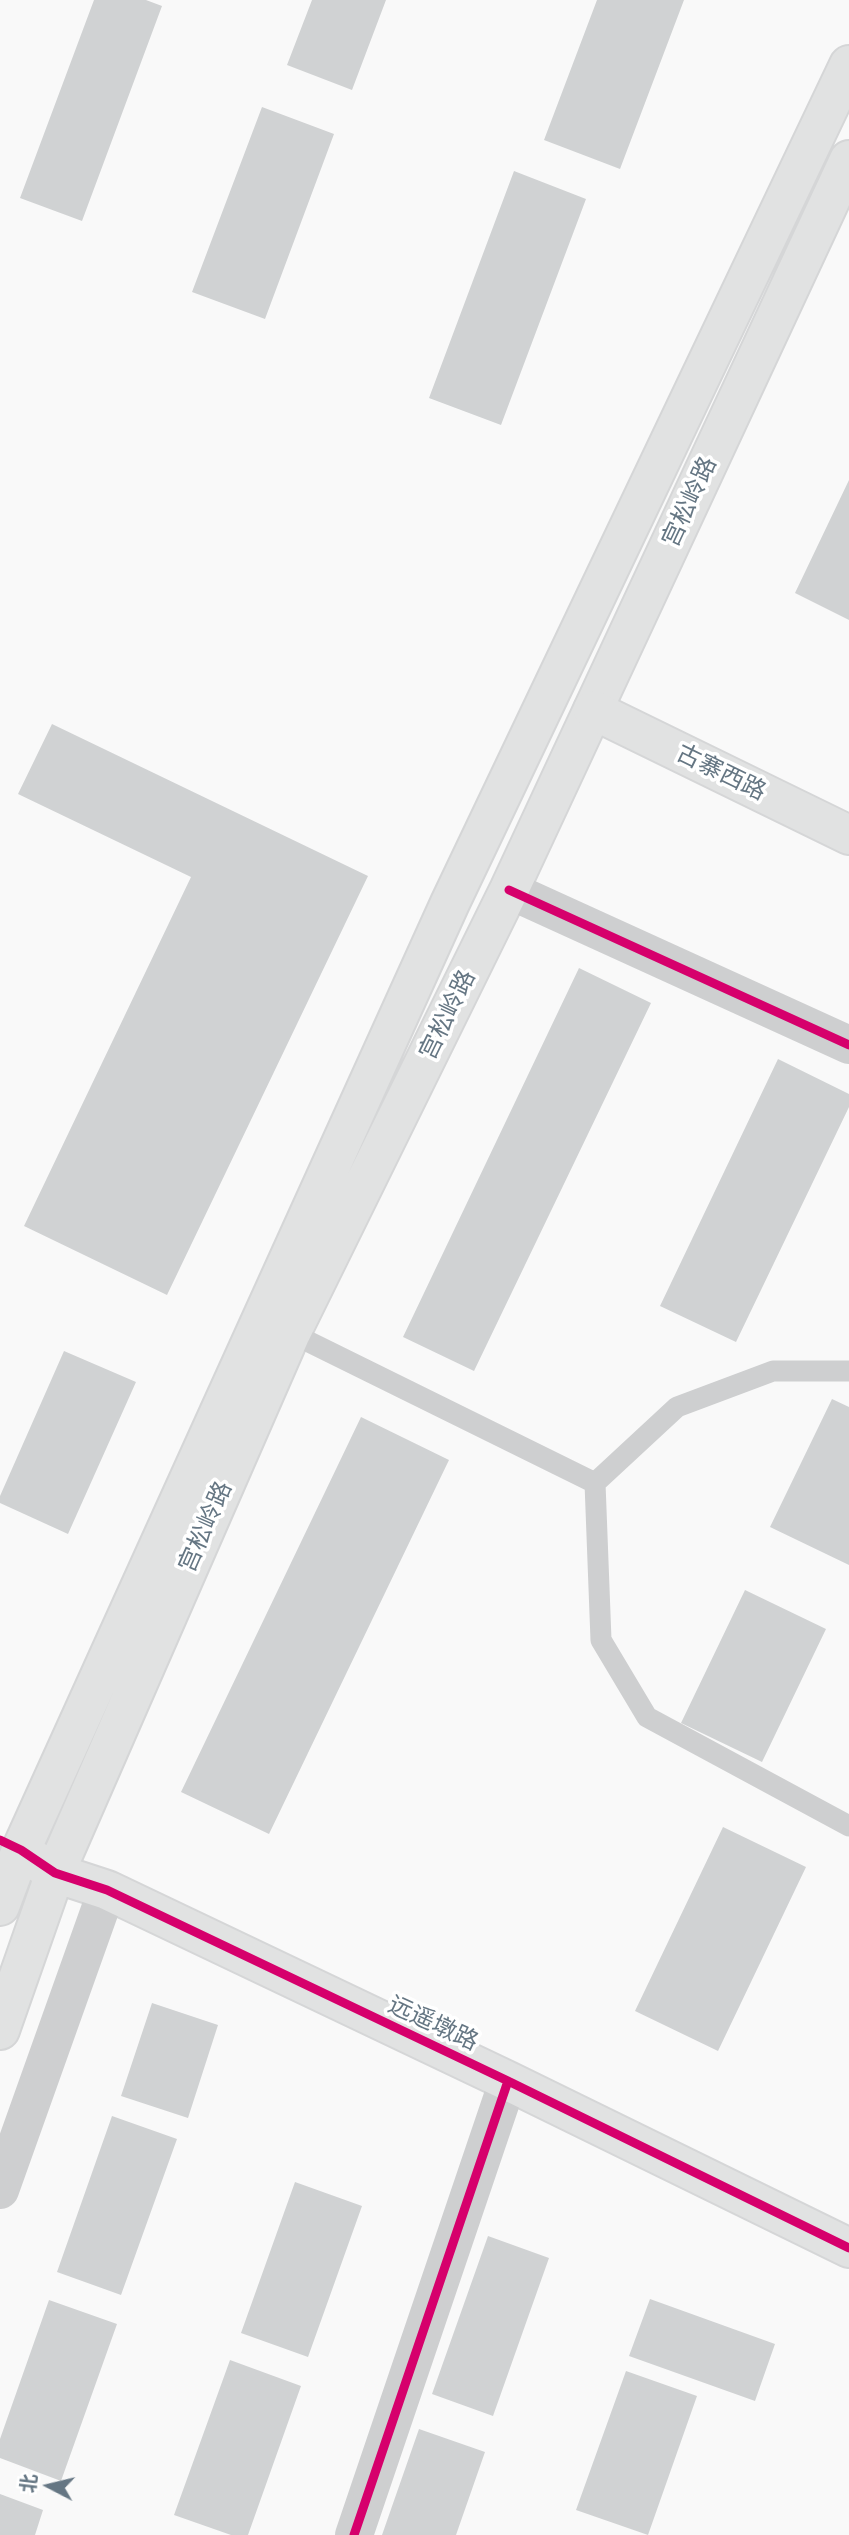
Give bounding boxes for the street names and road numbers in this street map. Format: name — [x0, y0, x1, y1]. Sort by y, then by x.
street label: 宫松岭路 — [657, 452, 723, 552]
street label: 古寨西路 — [672, 739, 770, 807]
street label: 宫松岭路 — [414, 966, 482, 1064]
street label: 宫松岭路 — [173, 1477, 239, 1577]
street label: 远遥墩路 — [383, 1991, 483, 2057]

